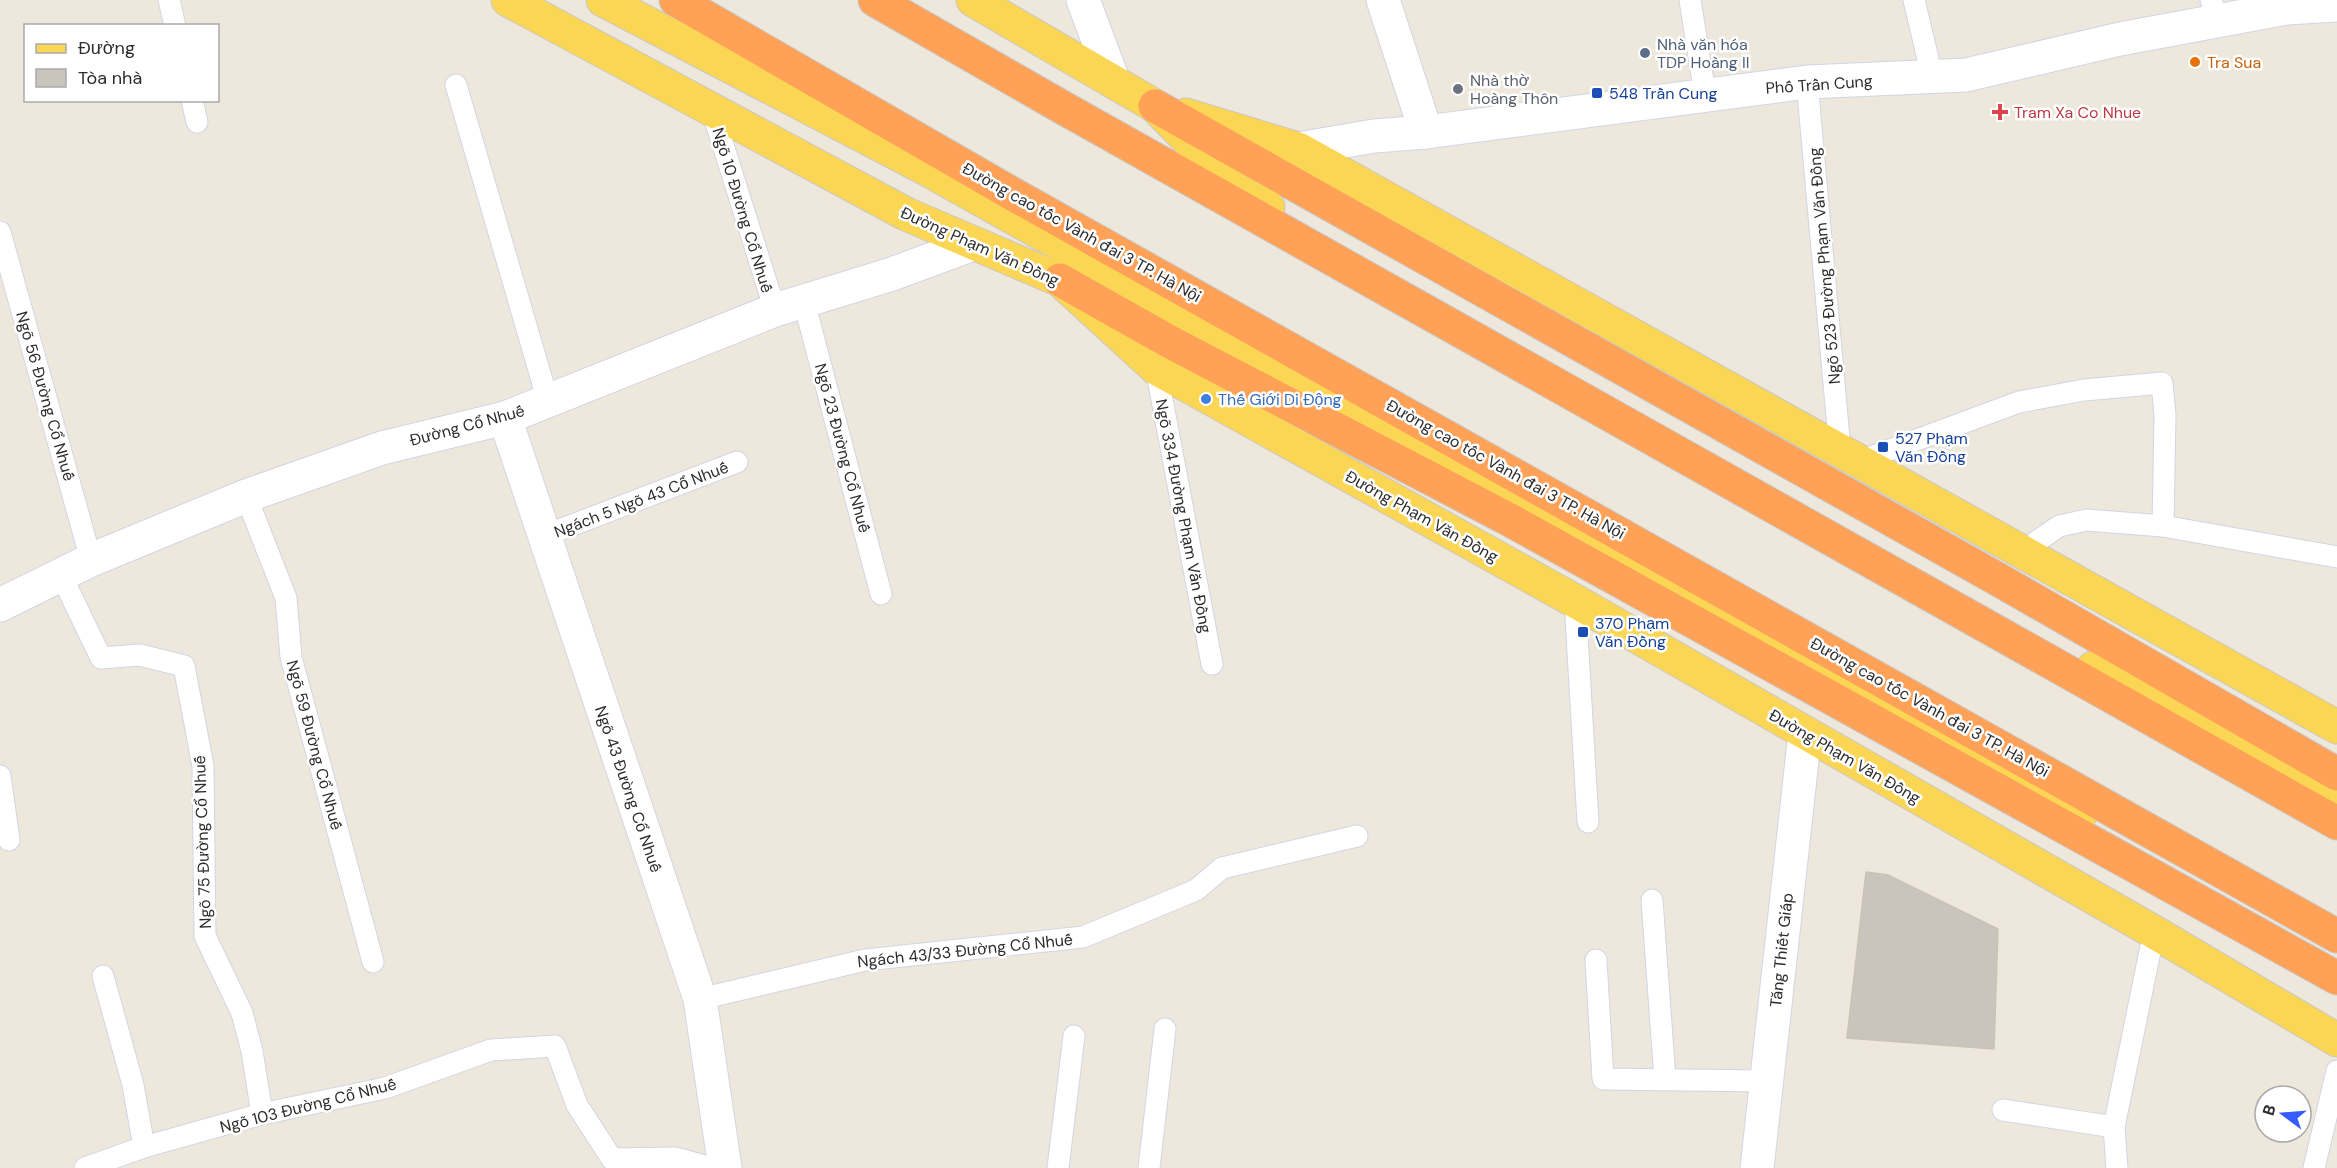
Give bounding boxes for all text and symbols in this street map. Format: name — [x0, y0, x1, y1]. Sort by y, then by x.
legend — [24, 24, 219, 102]
place label: Nhà văn hóa TDP Hoàng II — [1657, 34, 1749, 73]
text: Đường — [78, 36, 135, 60]
marker: Nhà văn hóa TDP Hoàng II — [1638, 46, 1652, 60]
place label: Tra Sua — [2207, 52, 2261, 73]
marker: Tra Sua — [2188, 55, 2202, 69]
text: Tòa nhà — [78, 66, 142, 90]
place label: Nhà thờ Hoàng Thôn — [1470, 70, 1558, 109]
street label: Phố Trần Cung — [1765, 70, 1873, 99]
marker: Nhà thờ Hoàng Thôn — [1451, 82, 1465, 96]
place label: 548 Trần Cung — [1609, 83, 1717, 104]
marker: 548 Trần Cung — [1590, 86, 1604, 100]
place label: Tram Xa Co Nhue — [2014, 102, 2141, 123]
marker: Tram Xa Co Nhue — [1991, 103, 2009, 121]
street label: Ngõ 10 Đường Cổ Nhuế — [707, 125, 778, 295]
street label: Ngõ 523 Đường Phạm Văn Đồng — [1804, 147, 1845, 385]
street label: Đường cao tốc Vành đai 3 TP. Hà Nội — [959, 158, 1205, 307]
street label: Đường Phạm Văn Đồng — [897, 202, 1063, 291]
street label: Ngõ 56 Đường Cổ Nhuế — [11, 309, 80, 483]
street label: Ngõ 23 Đường Cổ Nhuế — [810, 361, 875, 535]
place label: Thế Giới Di Động — [1218, 389, 1342, 410]
marker: Thế Giới Di Động — [1199, 392, 1213, 406]
street label: Đường cao tốc Vành đai 3 TP. Hà Nội — [1383, 395, 1629, 544]
street label: Ngõ 334 Đường Phạm Văn Đồng — [1150, 397, 1217, 635]
street label: Đường Cổ Nhuế — [407, 400, 527, 451]
place label: 527 Phạm Văn Đồng — [1895, 428, 1968, 467]
marker: 527 Phạm Văn Đồng — [1876, 440, 1890, 454]
street label: Ngách 5 Ngõ 43 Cổ Nhuế — [551, 456, 731, 542]
street label: Đường Phạm Văn Đồng — [1342, 466, 1502, 567]
place label: 370 Phạm Văn Đồng — [1595, 613, 1669, 652]
marker: 370 Phạm Văn Đồng — [1576, 625, 1590, 639]
street label: Đường cao tốc Vành đai 3 TP. Hà Nội — [1807, 633, 2053, 782]
street label: Ngõ 59 Đường Cổ Nhuế — [282, 658, 347, 832]
street label: Ngõ 43 Đường Cổ Nhuế — [590, 703, 667, 875]
street label: Đường Phạm Văn Đồng — [1765, 704, 1924, 808]
street label: Ngõ 75 Đường Cổ Nhuế — [189, 755, 216, 929]
street label: Tăng Thiết Giáp — [1765, 892, 1798, 1008]
street label: Ngách 43/33 Đường Cổ Nhuế — [856, 929, 1074, 972]
street label: Ngõ 103 Đường Cổ Nhuế — [218, 1073, 399, 1138]
north arrow — [2253, 1084, 2313, 1144]
text: B — [2258, 1102, 2281, 1118]

